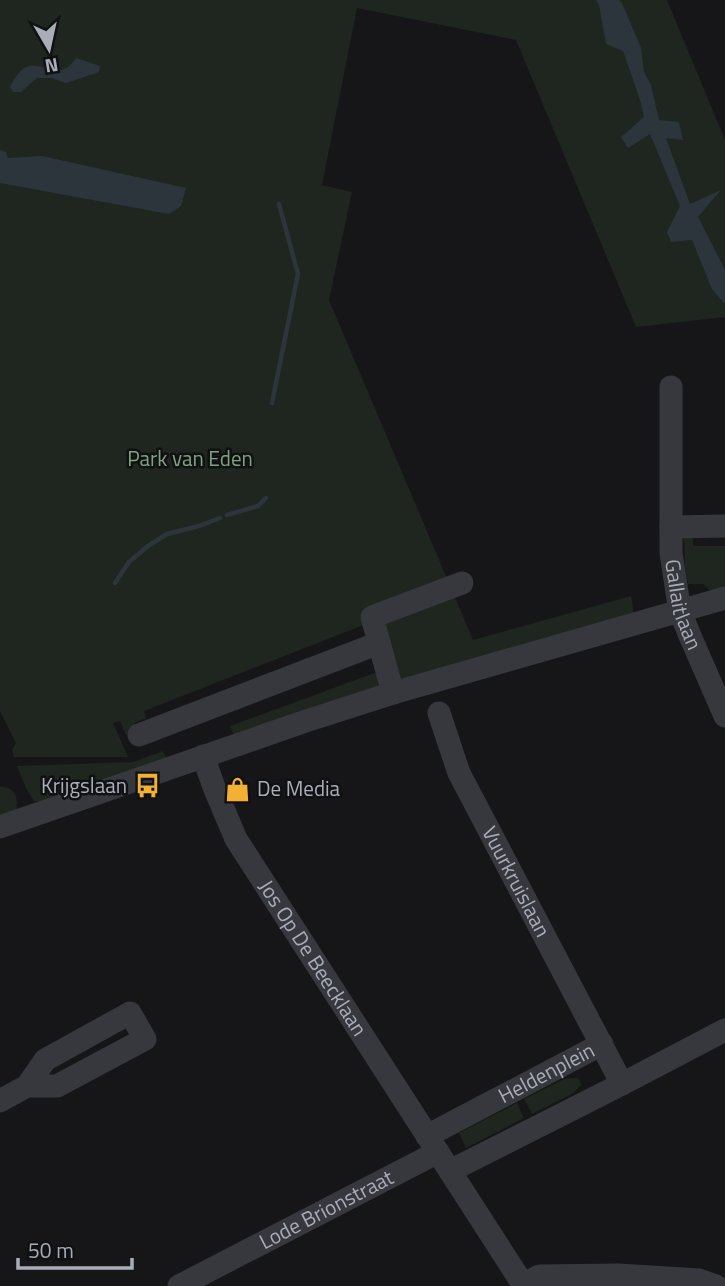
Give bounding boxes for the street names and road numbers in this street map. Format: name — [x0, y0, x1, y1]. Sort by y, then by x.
street label: Gallaitlaan — [657, 557, 711, 655]
street label: Vuurkruislaan — [475, 820, 559, 942]
street label: Jos Op De Beecklaan — [251, 873, 376, 1042]
street label: Heldenplein — [492, 1034, 600, 1111]
street label: Lode Brionstraat — [253, 1160, 399, 1257]

